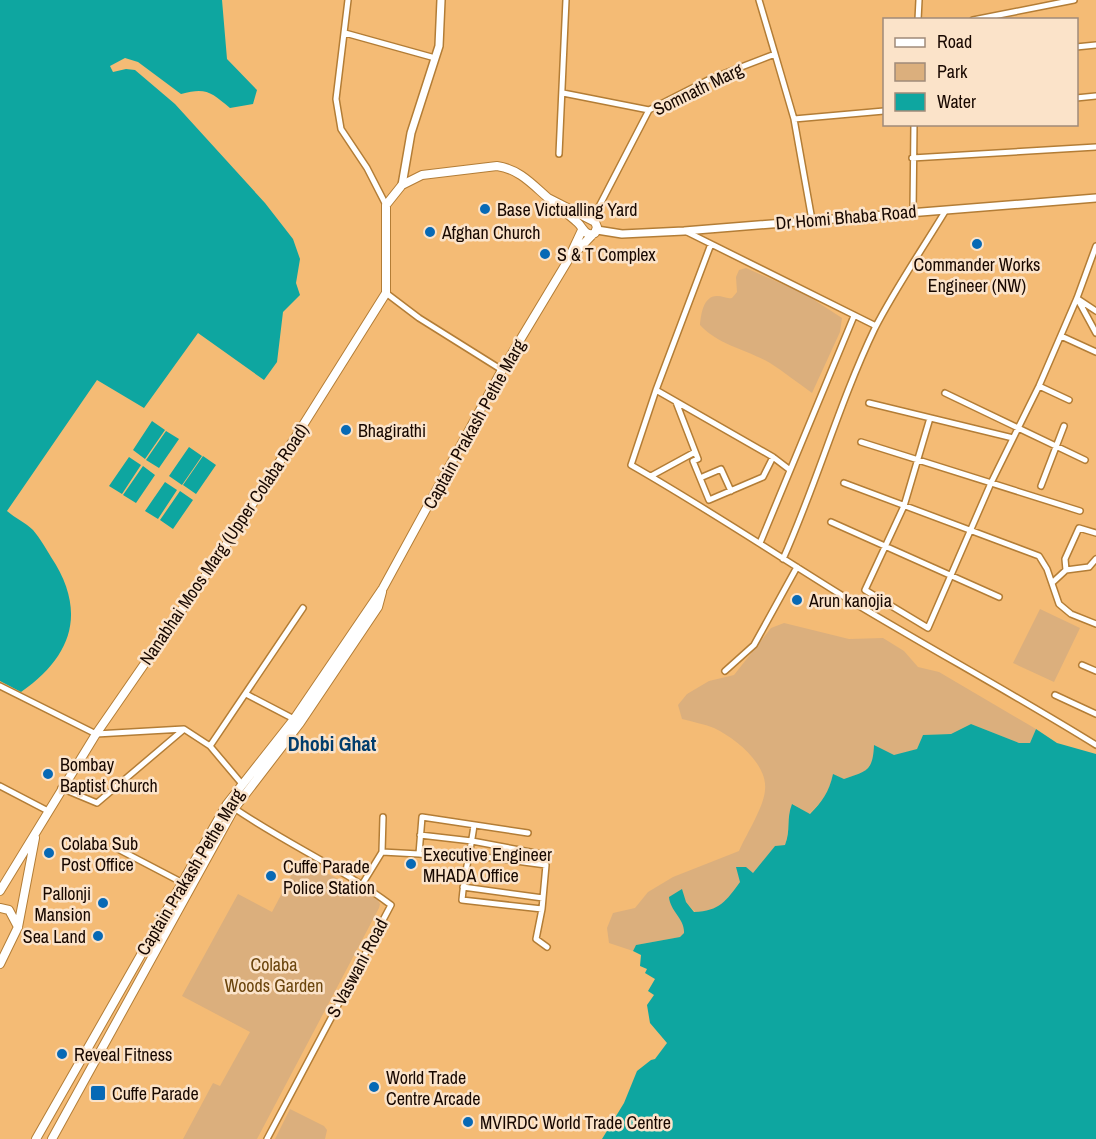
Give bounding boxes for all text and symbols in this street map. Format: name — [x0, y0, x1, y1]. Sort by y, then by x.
legend — [883, 18, 1078, 126]
text: Road — [937, 29, 972, 54]
street label: Somnath Marg — [649, 56, 748, 121]
text: Park — [937, 59, 968, 84]
text: Water — [937, 89, 976, 114]
place label: Base Victualling Yard — [497, 197, 637, 222]
street label: Dr Homi Bhaba Road — [775, 198, 917, 236]
marker: Base Victualling Yard — [478, 202, 492, 216]
place label: Afghan Church — [441, 220, 540, 245]
marker: Afghan Church — [423, 225, 437, 239]
marker: Commander Works Engineer (NW) — [970, 237, 984, 251]
place label: S & T Complex — [557, 242, 656, 267]
marker: S & T Complex — [538, 247, 552, 261]
place label: Commander Works Engineer (NW) — [914, 252, 1040, 298]
street label: Captain Prakash Pethe Marg — [417, 334, 531, 513]
street label: Nanabhai Moos Marg (Upper Colaba Road) — [134, 418, 314, 670]
place label: Bhagirathi — [358, 418, 426, 443]
marker: Bhagirathi — [339, 423, 353, 437]
place label: Arun kanojia — [808, 588, 892, 613]
marker: Arun kanojia — [790, 593, 804, 607]
district label: Dhobi Ghat — [288, 730, 377, 757]
place label: Bombay Baptist Church — [60, 752, 158, 798]
marker: Bombay Baptist Church — [41, 767, 55, 781]
street label: Captain Prakash Pethe Marg — [130, 783, 250, 960]
place label: Colaba Sub Post Office — [61, 831, 138, 877]
place label: Executive Engineer MHADA Office — [423, 842, 552, 888]
marker: Colaba Sub Post Office — [42, 846, 56, 860]
place label: Cuffe Parade Police Station — [283, 854, 375, 900]
marker: Executive Engineer MHADA Office — [404, 857, 418, 871]
marker: Cuffe Parade Police Station — [264, 869, 278, 883]
place label: Pallonji Mansion — [34, 881, 91, 927]
marker: Pallonji Mansion — [96, 896, 110, 910]
street label: S Vaswani Road — [320, 914, 394, 1022]
place label: Sea Land — [23, 924, 86, 949]
marker: Sea Land — [91, 929, 105, 943]
park label: Colaba Woods Garden — [224, 952, 324, 998]
place label: Reveal Fitness — [74, 1042, 172, 1067]
marker: Reveal Fitness — [55, 1047, 69, 1061]
place label: World Trade Centre Arcade — [386, 1065, 480, 1111]
marker: World Trade Centre Arcade — [367, 1080, 381, 1094]
place label: Cuffe Parade — [112, 1081, 199, 1106]
marker: Cuffe Parade — [89, 1084, 107, 1102]
place label: MVIRDC World Trade Centre — [480, 1110, 671, 1135]
marker: MVIRDC World Trade Centre — [461, 1115, 475, 1129]

